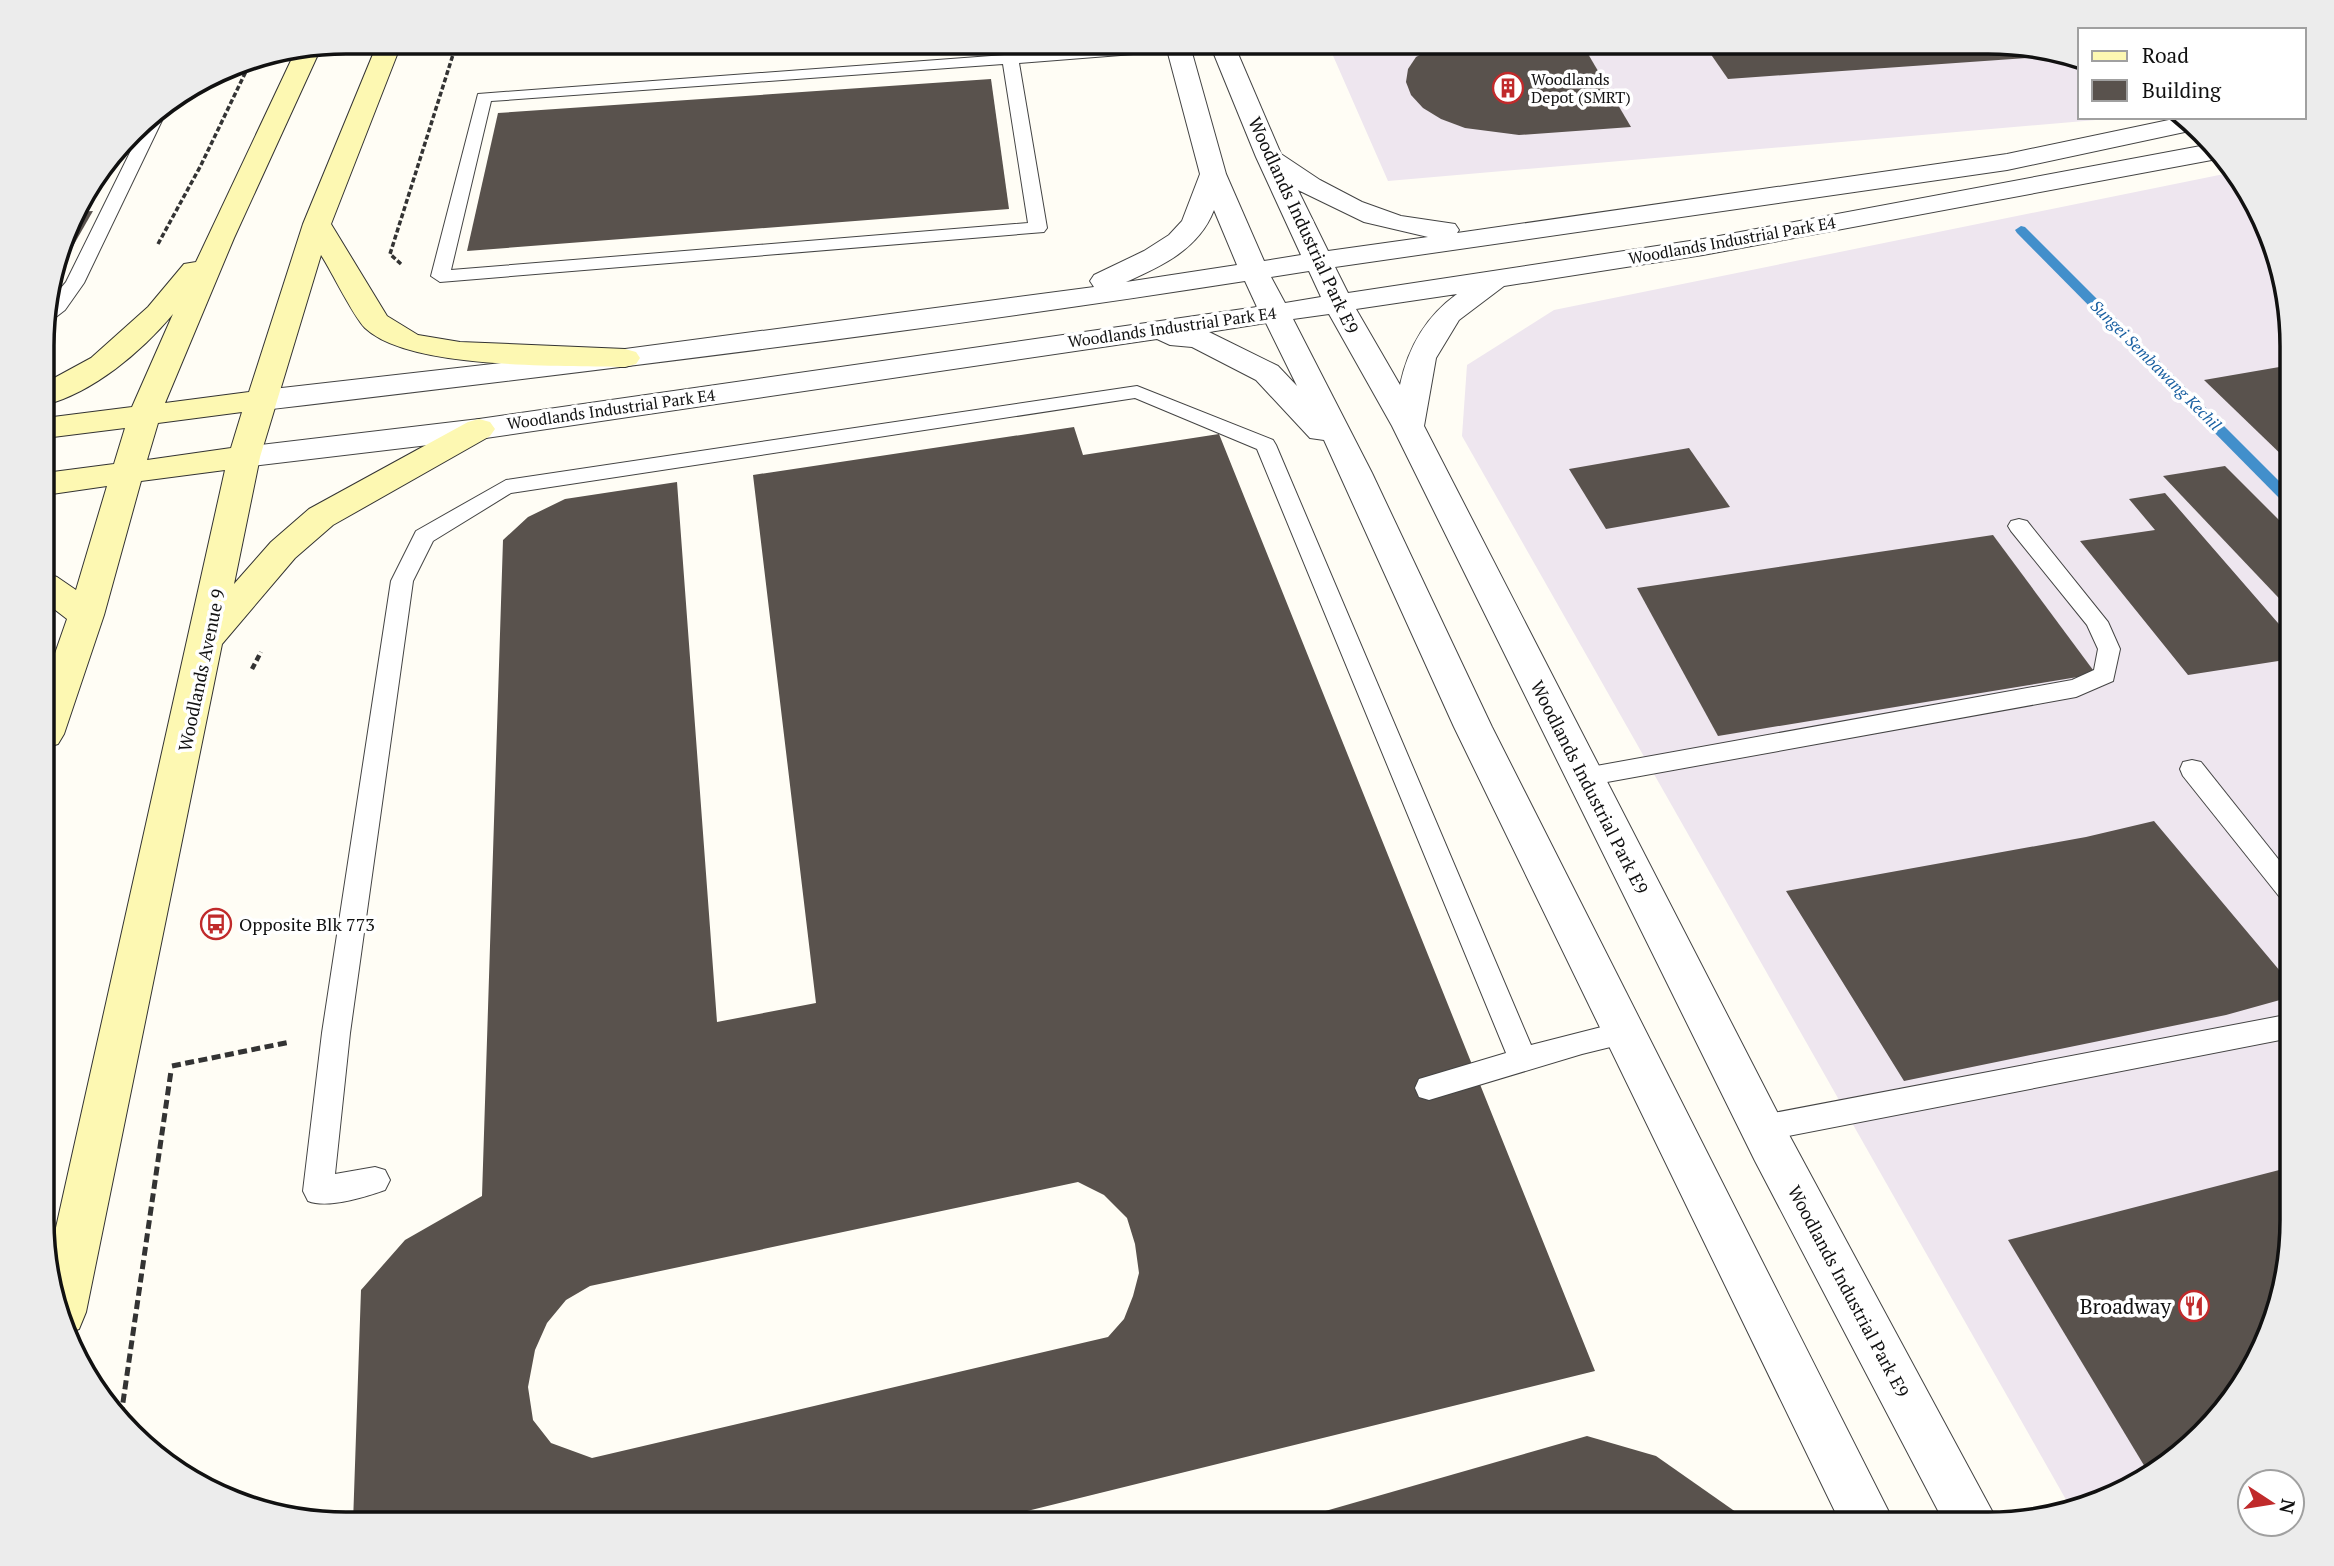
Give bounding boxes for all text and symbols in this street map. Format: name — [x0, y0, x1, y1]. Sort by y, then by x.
legend — [2078, 28, 2306, 119]
text: Road — [2142, 41, 2189, 69]
place label: Woodlands Depot (SMRT) — [1531, 68, 1631, 108]
building icon: Woodlands Depot (SMRT) — [1491, 71, 1525, 105]
text: Building — [2142, 76, 2222, 104]
street label: Woodlands Industrial Park E9 — [1243, 113, 1365, 337]
street label: Woodlands Industrial Park E4 — [1627, 211, 1838, 269]
water label: Sungei Sembawang Kechil — [2086, 295, 2227, 436]
street label: Woodlands Industrial Park E4 — [1066, 301, 1278, 353]
street label: Woodlands Industrial Park E4 — [505, 383, 717, 435]
street label: Woodlands Avenue 9 — [172, 587, 230, 753]
street label: Woodlands Industrial Park E9 — [1526, 676, 1654, 898]
bus stop icon: Opposite Blk 773 — [199, 907, 233, 941]
place label: Opposite Blk 773 — [239, 912, 375, 936]
street label: Woodlands Industrial Park E9 — [1783, 1181, 1915, 1401]
restaurant icon: Broadway — [2177, 1289, 2211, 1323]
place label: Broadway — [2080, 1292, 2171, 1320]
north arrow — [2236, 1468, 2306, 1538]
text: N — [2274, 1497, 2302, 1517]

